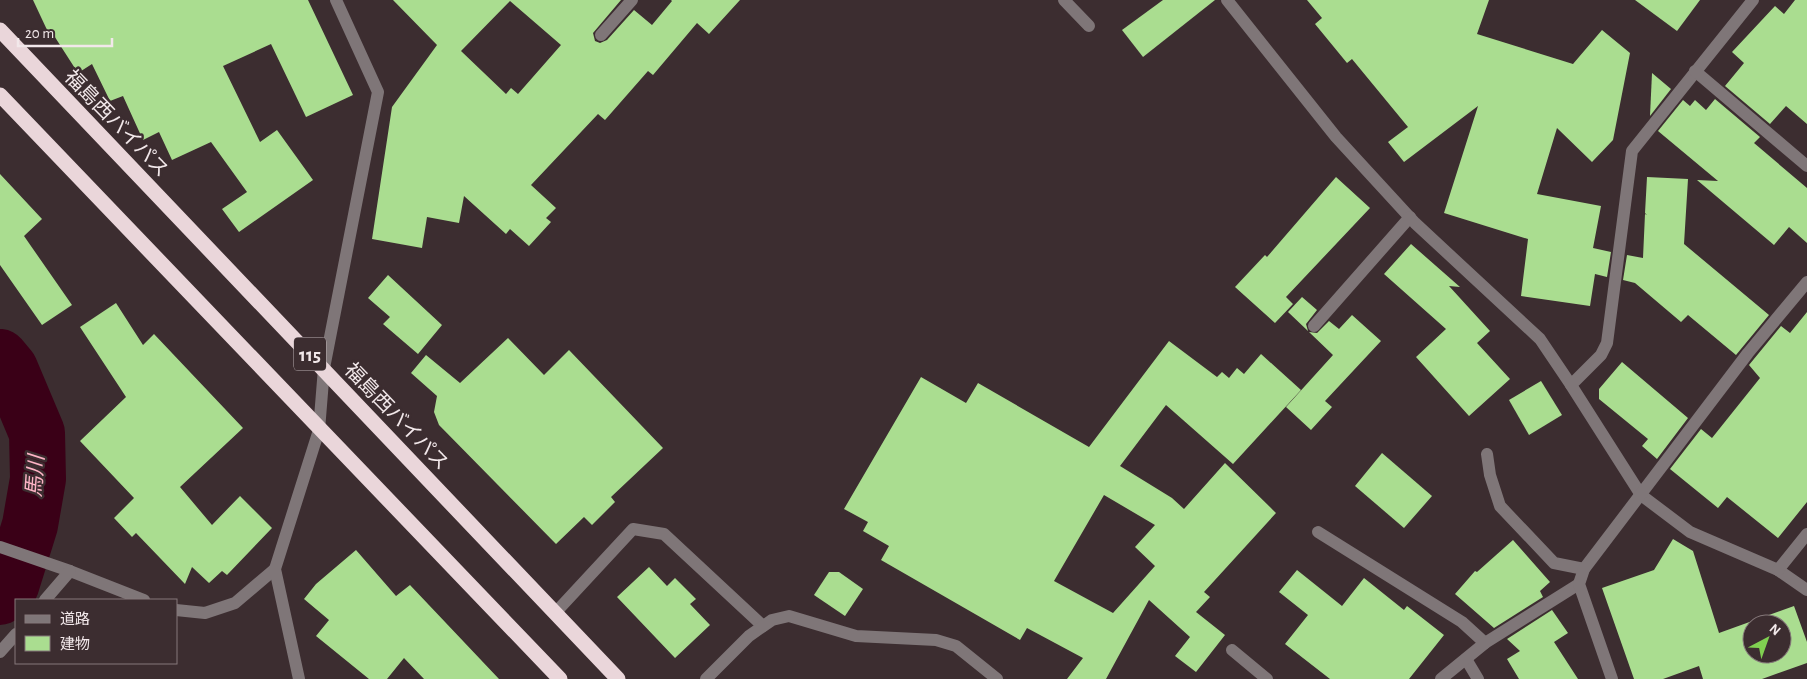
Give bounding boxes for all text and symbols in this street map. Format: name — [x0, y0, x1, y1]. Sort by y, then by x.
scale bar — [18, 15, 111, 47]
text: 20 m — [25, 26, 54, 41]
street label: 福島西バイパス — [61, 66, 173, 181]
road number: 115 — [294, 338, 326, 370]
street label: 福島西バイパス — [341, 359, 453, 474]
water label: 馬川 — [24, 452, 48, 498]
legend — [15, 599, 178, 664]
text: 道路 — [60, 611, 90, 627]
north arrow — [1742, 614, 1792, 664]
text: N — [1767, 621, 1783, 638]
text: 建物 — [60, 636, 90, 652]

